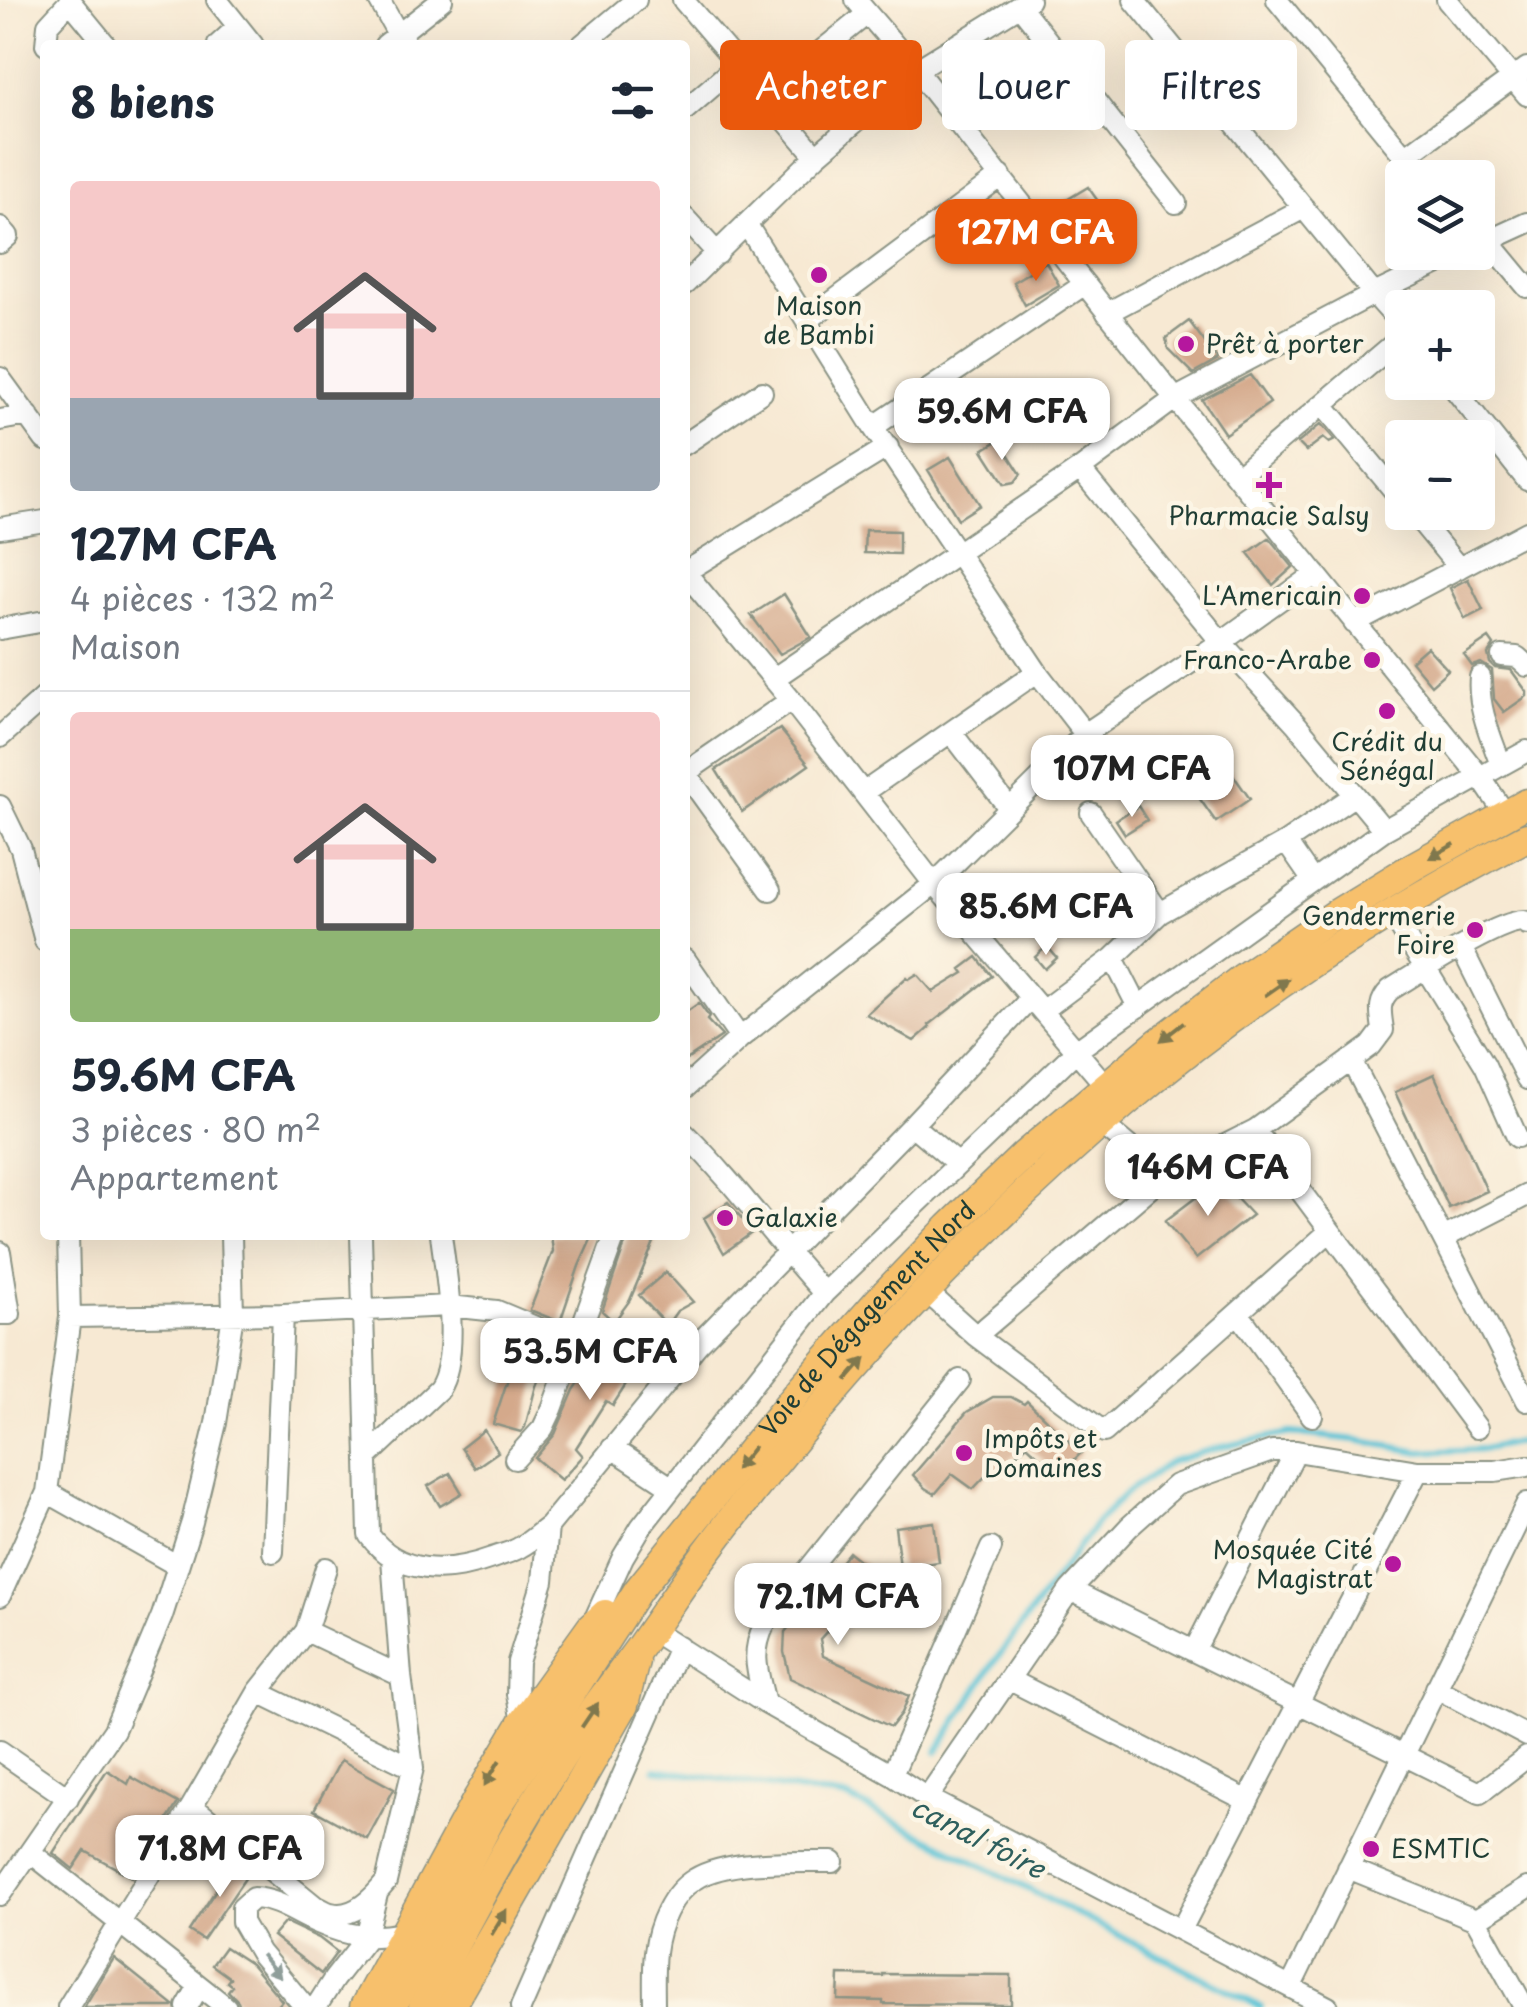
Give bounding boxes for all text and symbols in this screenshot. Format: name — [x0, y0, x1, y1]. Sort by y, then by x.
chip: Acheter — [720, 40, 922, 130]
chip: Louer — [942, 40, 1105, 130]
chip: Filtres — [1125, 40, 1297, 130]
text: 8 biens — [70, 69, 215, 132]
icon: filters — [605, 73, 660, 128]
map controls — [1385, 160, 1495, 530]
button: layers — [1385, 160, 1495, 270]
pin: 127M CFA — [933, 199, 1139, 284]
text: 127M CFA — [957, 207, 1115, 255]
icon: home — [275, 246, 455, 426]
marker: Maison de Bambi — [808, 264, 830, 286]
place label: Maison de Bambi — [763, 286, 875, 353]
button: + — [1385, 290, 1495, 400]
place label: Prêt à porter — [1206, 324, 1364, 362]
marker: Prêt à porter — [1175, 333, 1197, 355]
pin: 59.6M CFA — [888, 378, 1116, 463]
text: 59.6M CFA — [916, 386, 1088, 434]
button: − — [1385, 420, 1495, 530]
marker: Pharmacie Salsy — [1258, 474, 1280, 496]
place label: Pharmacie Salsy — [1168, 496, 1370, 534]
text: 127M CFA — [70, 511, 277, 574]
text: 4 pièces · 132 m² — [70, 574, 335, 622]
place label: L'Americain — [1202, 576, 1342, 614]
marker: L'Americain — [1351, 585, 1373, 607]
text: Maison — [70, 622, 181, 670]
place label: Franco-Arabe — [1183, 640, 1352, 678]
marker: Franco-Arabe — [1361, 649, 1383, 671]
marker: Crédit du Sénégal — [1376, 700, 1398, 722]
place label: Crédit du Sénégal — [1331, 722, 1443, 789]
pin: 107M CFA — [1029, 735, 1235, 820]
text: 107M CFA — [1053, 743, 1211, 791]
icon: home — [275, 777, 455, 957]
one-way arrow — [1428, 841, 1456, 859]
pin: 85.6M CFA — [932, 873, 1160, 958]
text: 85.6M CFA — [958, 881, 1134, 929]
place label: Gendermerie Foire — [1302, 896, 1455, 963]
marker: Gendermerie Foire — [1464, 919, 1486, 941]
one-way arrow — [1264, 978, 1290, 997]
one-way arrow — [1160, 1021, 1185, 1042]
text: 59.6M CFA — [70, 1042, 296, 1105]
text: 3 pièces · 80 m² — [70, 1105, 321, 1153]
pin: 146M CFA — [1105, 1134, 1311, 1219]
text: 146M CFA — [1127, 1142, 1289, 1190]
text: Appartement — [70, 1153, 279, 1201]
street label: Voie de Dégagement Nord — [749, 1191, 984, 1444]
place label: Galaxie — [745, 1198, 838, 1236]
marker: Galaxie — [714, 1207, 736, 1229]
pin: 53.5M CFA — [476, 1318, 704, 1403]
text: 53.5M CFA — [502, 1326, 678, 1374]
one-way arrow — [844, 1357, 866, 1382]
place label: Impôts et Domaines — [984, 1419, 1102, 1486]
marker: Impôts et Domaines — [953, 1442, 975, 1464]
one-way arrow — [735, 1445, 756, 1470]
place label: Mosquée Cité Magistrat — [1213, 1530, 1373, 1597]
marker: Mosquée Cité Magistrat — [1382, 1553, 1404, 1575]
pin: 72.1M CFA — [724, 1563, 952, 1648]
text: 72.1M CFA — [756, 1571, 920, 1619]
one-way arrow — [580, 1701, 598, 1728]
one-way arrow — [484, 1759, 501, 1787]
water label: canal foire — [904, 1785, 1055, 1890]
pin: 71.8M CFA — [106, 1815, 334, 1900]
text: 71.8M CFA — [137, 1823, 303, 1871]
place label: ESMTIC — [1391, 1829, 1491, 1867]
marker: ESMTIC — [1360, 1838, 1382, 1860]
one-way arrow — [489, 1909, 508, 1936]
one-way arrow — [260, 1953, 281, 1978]

